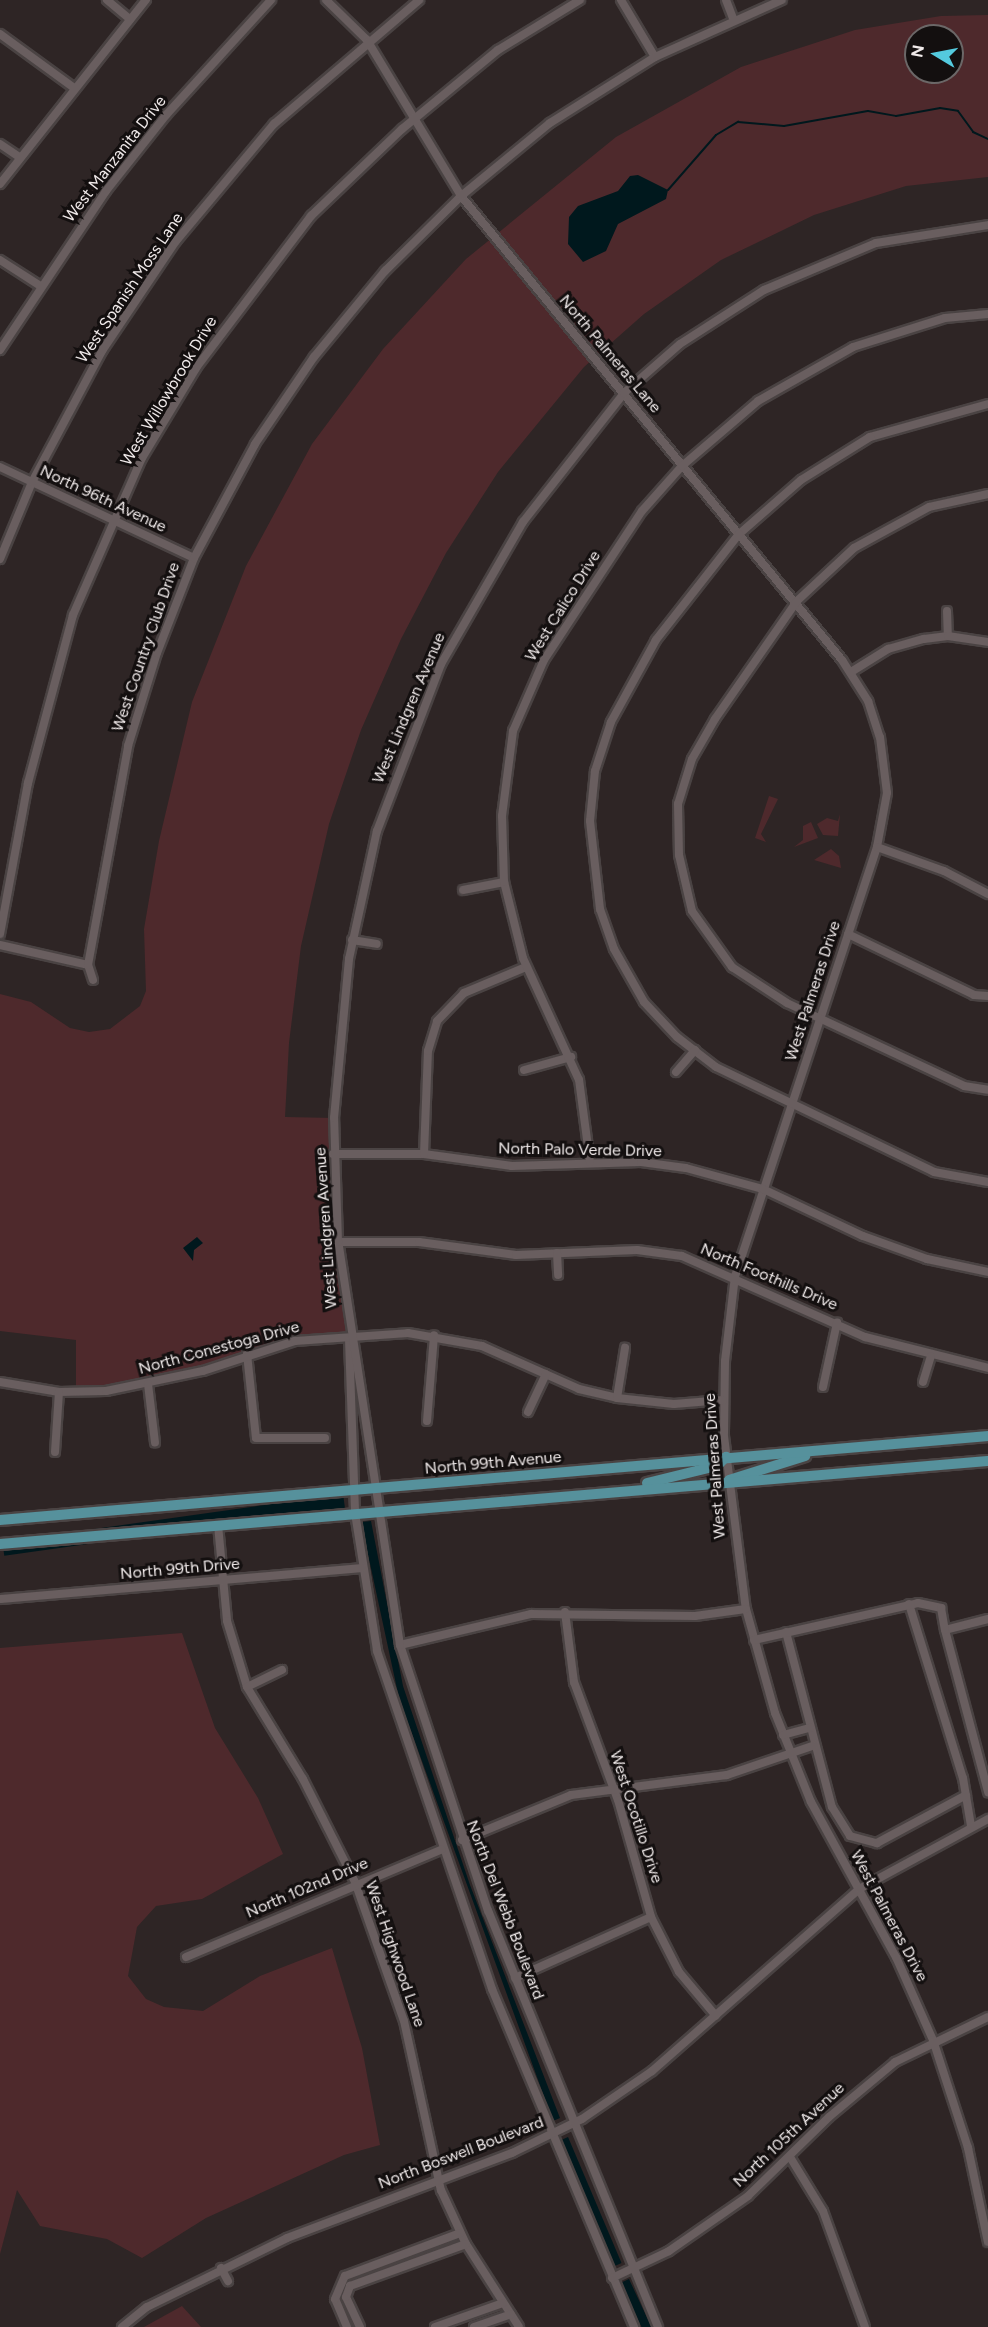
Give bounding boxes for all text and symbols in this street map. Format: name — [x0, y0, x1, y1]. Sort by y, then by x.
north arrow — [904, 24, 964, 84]
text: N — [907, 43, 928, 59]
street label: West Manzanita Drive — [60, 92, 170, 226]
street label: West Spanish Moss Lane — [73, 209, 187, 367]
street label: North Palmeras Lane — [555, 291, 665, 417]
street label: West Willowbrook Drive — [117, 313, 221, 469]
street label: North 96th Avenue — [37, 461, 169, 537]
street label: West Calico Drive — [521, 547, 605, 665]
street label: West Country Club Drive — [108, 560, 184, 734]
street label: West Lindgren Avenue — [369, 630, 449, 786]
street label: West Palmeras Drive — [781, 919, 845, 1063]
street label: North Palo Verde Drive — [498, 1139, 662, 1161]
street label: West Lindgren Avenue — [311, 1147, 341, 1309]
street label: North Foothills Drive — [697, 1239, 841, 1315]
street label: North Conestoga Drive — [136, 1317, 302, 1379]
street label: West Palmeras Drive — [700, 1393, 730, 1539]
street label: North 99th Avenue — [424, 1447, 562, 1479]
street label: North 99th Drive — [119, 1554, 241, 1584]
street label: West Ocotillo Drive — [606, 1748, 666, 1886]
street label: North Del Webb Boulevard — [462, 1818, 548, 2002]
street label: West Palmeras Drive — [846, 1847, 932, 1985]
street label: North 102nd Drive — [243, 1854, 371, 1922]
street label: West Highwood Lane — [361, 1878, 429, 2030]
street label: North 105th Avenue — [729, 2079, 849, 2191]
street label: North Boswell Boulevard — [376, 2113, 546, 2193]

